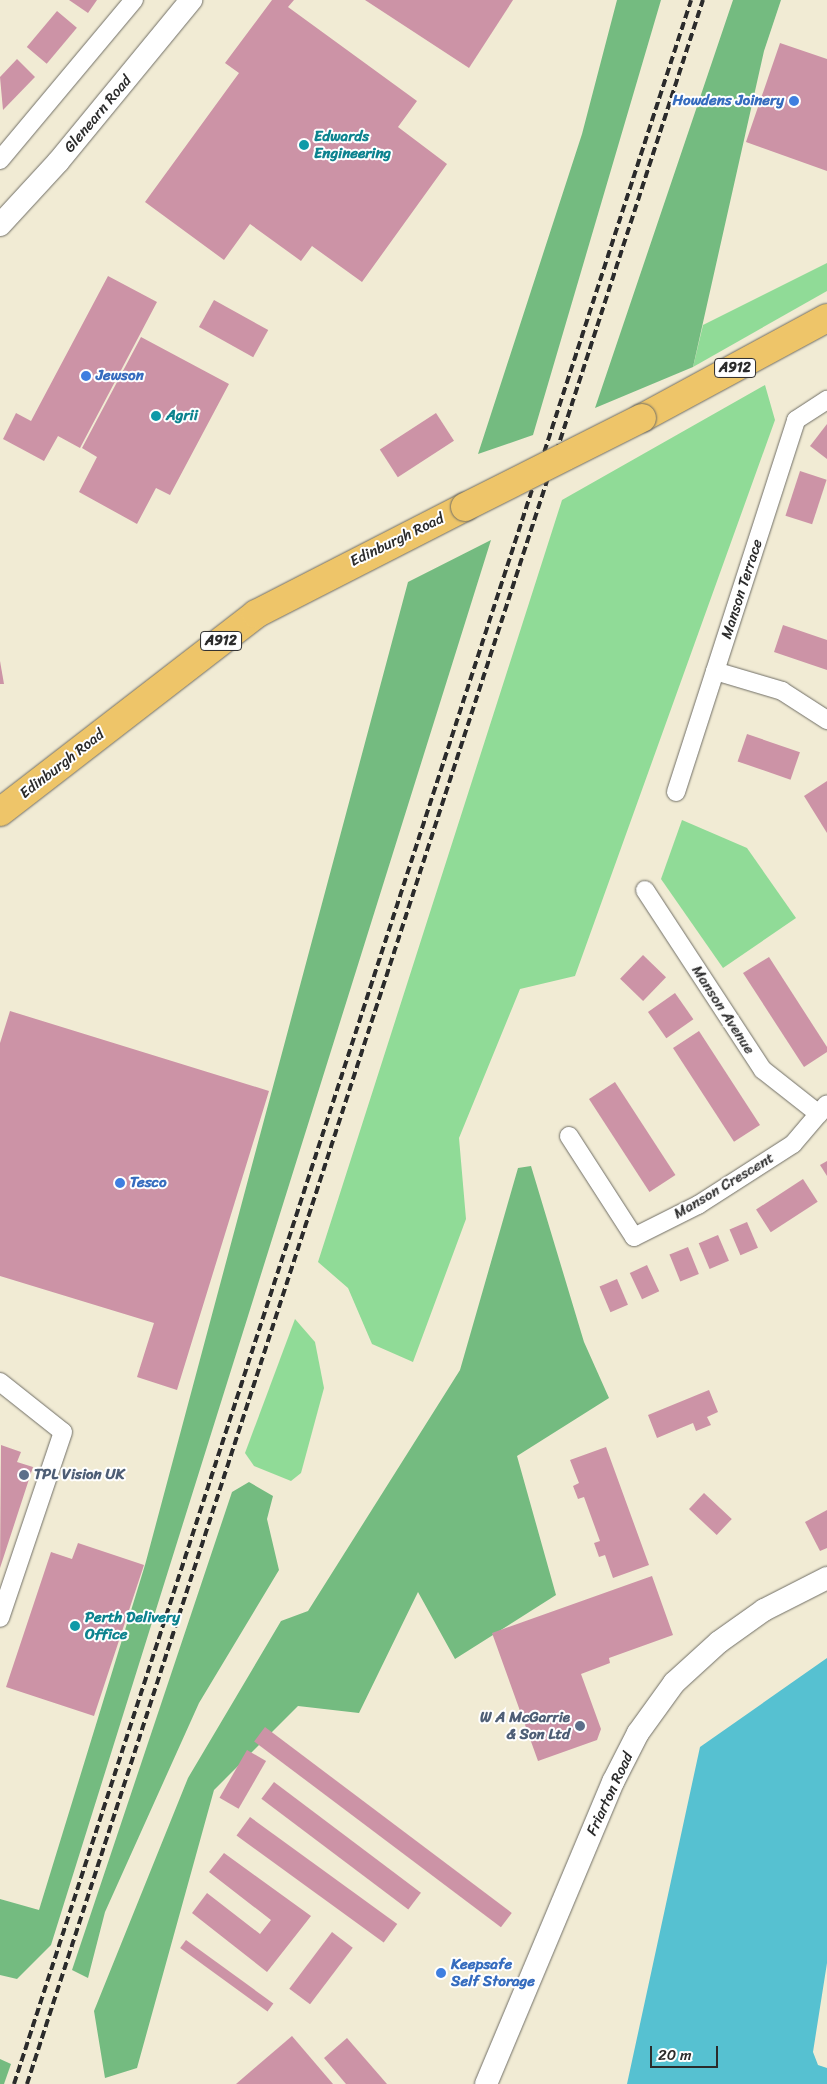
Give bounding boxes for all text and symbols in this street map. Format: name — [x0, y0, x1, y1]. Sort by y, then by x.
street label: Glenearn Road — [61, 72, 135, 156]
place label: Howdens Joinery — [673, 92, 784, 110]
marker: Howdens Joinery — [788, 95, 800, 107]
place label: Edwards Engineering — [314, 127, 391, 162]
marker: Edwards Engineering — [298, 139, 310, 151]
road number: A912 — [714, 356, 756, 379]
place label: Jewson — [96, 367, 144, 385]
marker: Jewson — [80, 370, 92, 382]
place label: Agrii — [166, 407, 198, 425]
marker: Agrii — [150, 410, 162, 422]
street label: Edinburgh Road — [347, 510, 447, 570]
street label: Manson Terrace — [717, 537, 767, 641]
road number: A912 — [200, 630, 242, 652]
street label: Edinburgh Road — [16, 725, 108, 803]
street label: Manson Avenue — [688, 962, 758, 1058]
street label: Manson Crescent — [670, 1149, 778, 1223]
place label: Tesco — [130, 1174, 167, 1192]
marker: Tesco — [114, 1177, 126, 1189]
place label: TPL Vision UK — [34, 1466, 125, 1484]
marker: TPL Vision UK — [18, 1469, 30, 1481]
place label: Perth Delivery Office — [85, 1608, 180, 1643]
marker: Perth Delivery Office — [69, 1620, 81, 1632]
place label: W A McGarrie & Son Ltd — [481, 1708, 570, 1743]
marker: W A McGarrie & Son Ltd — [574, 1720, 586, 1732]
street label: Friarton Road — [583, 1750, 637, 1838]
place label: Keepsafe Self Storage — [451, 1955, 535, 1990]
marker: Keepsafe Self Storage — [435, 1967, 447, 1979]
scale bar — [652, 2036, 720, 2068]
text: 20 m — [658, 2042, 692, 2068]

